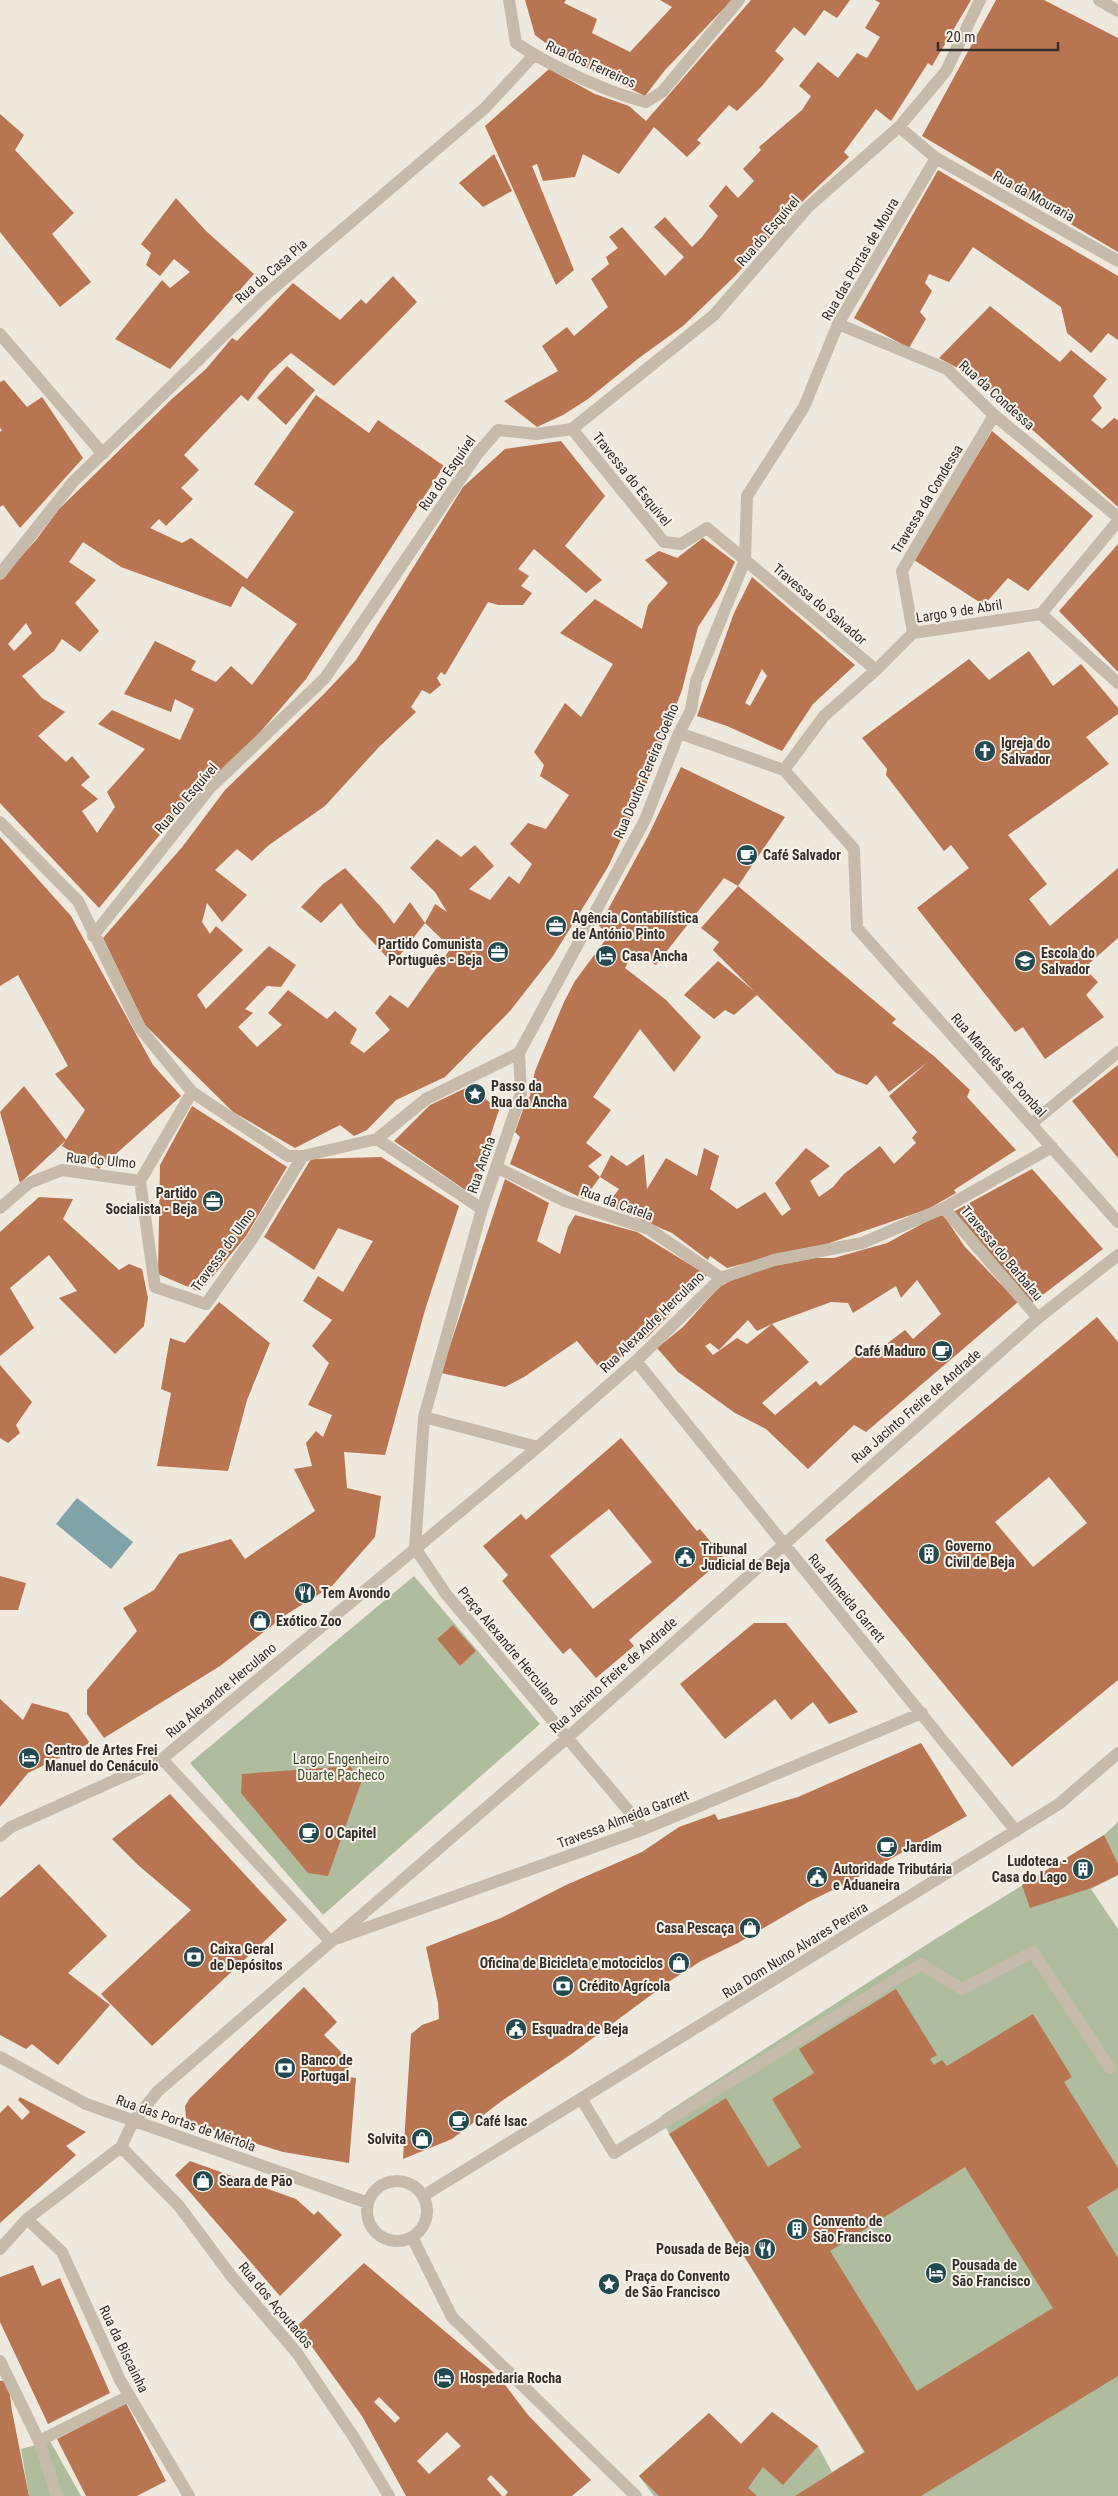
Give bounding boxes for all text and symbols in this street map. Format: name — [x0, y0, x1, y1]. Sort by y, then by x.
scale bar — [938, 20, 1058, 52]
text: 20 m — [946, 28, 976, 46]
street label: Rua dos Ferreiros — [544, 37, 638, 91]
street label: Rua da Mouraria — [991, 167, 1077, 225]
street label: Rua do Esquível — [733, 193, 803, 269]
street label: Rua das Portas de Moura — [818, 195, 902, 323]
street label: Rua da Casa Pia — [232, 236, 310, 306]
street label: Rua da Condessa — [956, 357, 1038, 433]
street label: Travessa do Esquível — [589, 429, 675, 529]
street label: Rua do Esquível — [415, 433, 479, 513]
street label: Travessa da Condessa — [888, 442, 966, 556]
street label: Travessa do Salvador — [770, 560, 870, 648]
street label: Largo 9 de Abril — [915, 596, 1003, 626]
street label: Rua Doutor Pereira Coelho — [610, 701, 682, 841]
place label: Igreja do Salvador — [1001, 735, 1050, 767]
church icon: Igreja do Salvador — [973, 739, 997, 763]
street label: Rua do Esquível — [151, 760, 221, 836]
cafe icon: Café Salvador — [735, 843, 759, 867]
place label: Café Salvador — [763, 847, 841, 863]
place label: Agência Contabilística de António Pinto — [572, 910, 699, 942]
office icon: Agência Contabilística de António Pinto — [544, 914, 568, 938]
place label: Partido Comunista Português - Beja — [378, 936, 482, 968]
office icon: Partido Comunista Português - Beja — [486, 940, 510, 964]
hotel icon: Casa Ancha — [594, 944, 618, 968]
place label: Escola do Salvador — [1041, 945, 1095, 977]
place label: Casa Ancha — [622, 948, 688, 964]
school or university icon: Escola do Salvador — [1013, 949, 1037, 973]
street label: Rua Marquês de Pombal — [948, 1010, 1050, 1120]
place label: Passo da Rua da Ancha — [491, 1078, 567, 1110]
place icon: Passo da Rua da Ancha — [463, 1082, 487, 1106]
street label: Rua Ancha — [464, 1135, 498, 1195]
street label: Rua do Ulmo — [65, 1149, 137, 1171]
street label: Rua da Catela — [578, 1182, 656, 1224]
place label: Partido Socialista - Beja — [106, 1185, 197, 1217]
office icon: Partido Socialista - Beja — [201, 1189, 225, 1213]
street label: Travessa do Barbalau — [958, 1202, 1046, 1304]
street label: Travessa do Ulmo — [188, 1206, 258, 1294]
street label: Rua Alexandre Herculano — [597, 1268, 707, 1376]
cafe icon: Café Maduro — [930, 1339, 954, 1363]
place label: Café Maduro — [855, 1343, 926, 1359]
street label: Rua Jacinto Freire de Andrade — [848, 1345, 984, 1466]
place label: Governo Civil de Beja — [945, 1538, 1015, 1570]
place label: Tribunal Judicial de Beja — [701, 1541, 790, 1573]
building icon: Governo Civil de Beja — [917, 1542, 941, 1566]
public building icon: Tribunal Judicial de Beja — [673, 1545, 697, 1569]
street label: Rua Almeida Garrett — [805, 1550, 889, 1646]
restaurant icon: Tem Avondo — [293, 1581, 317, 1605]
street label: Praça Alexandre Herculano — [455, 1584, 563, 1708]
place label: Tem Avondo — [321, 1585, 390, 1601]
shop icon: Exótico Zoo — [248, 1609, 272, 1633]
place label: Exótico Zoo — [276, 1613, 342, 1629]
street label: Rua Jacinto Freire de Andrade — [546, 1613, 680, 1736]
street label: Rua Alexandre Herculano — [163, 1639, 279, 1741]
place label: Centro de Artes Frei Manuel do Cenáculo — [45, 1742, 159, 1774]
hotel icon: Centro de Artes Frei Manuel do Cenáculo — [17, 1746, 41, 1770]
park label: Largo Engenheiro Duarte Pacheco — [293, 1751, 389, 1783]
street label: Travessa Almeida Garrett — [555, 1787, 691, 1851]
cafe icon: O Capitel — [297, 1821, 321, 1845]
place label: O Capitel — [325, 1825, 376, 1841]
cafe icon: Jardim — [875, 1835, 899, 1859]
place label: Jardim — [903, 1839, 942, 1855]
place label: Ludoteca - Casa do Lago — [992, 1853, 1067, 1885]
building icon: Ludoteca - Casa do Lago — [1071, 1857, 1095, 1881]
place label: Autoridade Tributária e Aduaneira — [833, 1861, 953, 1893]
public building icon: Autoridade Tributária e Aduaneira — [805, 1865, 829, 1889]
street label: Rua Dom Nuno Alvares Pereira — [719, 1899, 871, 2001]
shop icon: Casa Pescaça — [738, 1916, 762, 1940]
place label: Casa Pescaça — [656, 1920, 734, 1936]
place label: Caixa Geral de Depósitos — [210, 1941, 283, 1973]
bank icon: Caixa Geral de Depósitos — [182, 1945, 206, 1969]
shop icon: Oficina de Bicicleta e motociclos — [667, 1951, 691, 1975]
place label: Oficina de Bicicleta e motociclos — [480, 1955, 663, 1971]
bank icon: Crédito Agrícola — [551, 1974, 575, 1998]
place label: Crédito Agrícola — [579, 1978, 671, 1994]
public building icon: Esquadra de Beja — [504, 2017, 528, 2041]
place label: Esquadra de Beja — [532, 2021, 629, 2037]
place label: Banco de Portugal — [301, 2052, 353, 2084]
bank icon: Banco de Portugal — [273, 2056, 297, 2080]
street label: Rua das Portas de Mértola — [114, 2092, 258, 2154]
cafe icon: Café Isac — [447, 2109, 471, 2133]
place label: Café Isac — [475, 2113, 528, 2129]
shop icon: Solvita — [410, 2127, 434, 2151]
place label: Solvita — [367, 2131, 406, 2147]
shop icon: Seara de Pão — [191, 2169, 215, 2193]
place label: Seara de Pão — [219, 2173, 292, 2189]
place label: Convento de São Francisco — [813, 2213, 892, 2245]
building icon: Convento de São Francisco — [785, 2217, 809, 2241]
restaurant icon: Pousada de Beja — [753, 2237, 777, 2261]
place label: Pousada de Beja — [656, 2241, 749, 2257]
place label: Pousada de São Francisco — [952, 2257, 1031, 2289]
street label: Rua dos Açoutados — [235, 2259, 317, 2351]
hotel icon: Pousada de São Francisco — [924, 2261, 948, 2285]
place label: Praça do Convento de São Francisco — [625, 2268, 730, 2300]
place icon: Praça do Convento de São Francisco — [597, 2272, 621, 2296]
street label: Rua da Biscainha — [96, 2303, 152, 2395]
hotel icon: Hospedaria Rocha — [432, 2366, 456, 2390]
place label: Hospedaria Rocha — [460, 2370, 562, 2386]

